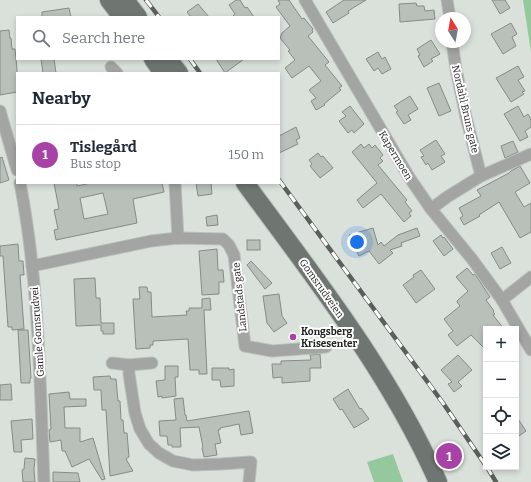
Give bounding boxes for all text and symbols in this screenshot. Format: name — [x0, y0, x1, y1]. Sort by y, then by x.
north arrow — [435, 12, 471, 48]
search box — [16, 16, 280, 60]
icon: search — [30, 27, 52, 49]
text: Search here — [62, 29, 145, 47]
street label: Nordahl Bruns gate — [449, 64, 481, 154]
text: Nearby — [32, 88, 91, 109]
street label: Kapermoen — [376, 129, 415, 183]
text: Tislegård — [70, 138, 137, 156]
text: 1 — [42, 147, 48, 162]
text: 150 m — [228, 147, 264, 162]
text: Bus stop — [70, 156, 121, 171]
your location — [347, 232, 367, 252]
street label: Gomsrudveien — [296, 257, 346, 321]
street label: Landstads gate — [230, 262, 250, 332]
street label: Gamle Gomsrudvei — [29, 287, 47, 377]
place label: Kongsberg Krisesenter — [301, 326, 357, 350]
map controls — [483, 326, 519, 470]
button: + — [483, 326, 519, 362]
marker: Kongsberg Krisesenter — [288, 332, 298, 342]
button: − — [483, 362, 519, 398]
button: locate — [483, 398, 519, 434]
button: layers — [483, 434, 519, 470]
pin: 1 — [436, 441, 462, 471]

